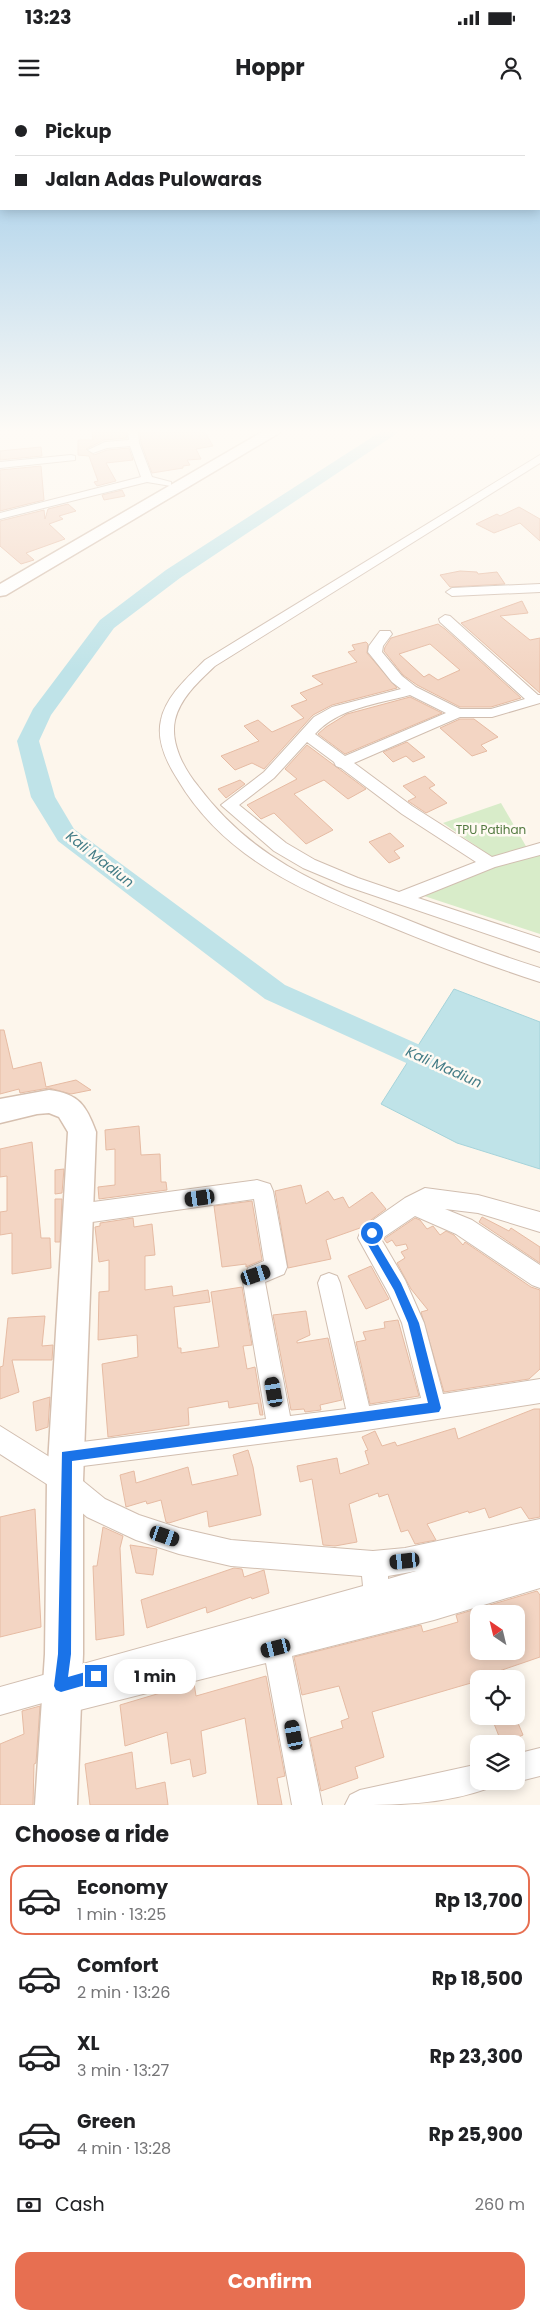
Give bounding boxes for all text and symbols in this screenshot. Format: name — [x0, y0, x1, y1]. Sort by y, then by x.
text: 13:23 — [25, 4, 71, 31]
text: Hoppr — [235, 52, 305, 83]
icon: menu — [15, 54, 43, 82]
icon: person — [497, 54, 525, 82]
text: Pickup — [45, 118, 111, 145]
text: Jalan Adas Pulowaras — [45, 166, 262, 193]
park label: TPU Patihan — [456, 821, 526, 838]
water label: Kali Madiun — [62, 826, 138, 892]
water label: Kali Madiun — [403, 1041, 485, 1093]
car — [184, 1188, 215, 1208]
route start — [361, 1222, 383, 1244]
car — [239, 1263, 272, 1287]
car — [264, 1376, 283, 1408]
car — [148, 1524, 181, 1548]
car — [389, 1552, 420, 1570]
north arrow — [470, 1605, 525, 1660]
map controls — [470, 1605, 525, 1790]
car — [259, 1637, 292, 1659]
callout: 1 min — [114, 1658, 196, 1694]
route end — [85, 1665, 107, 1687]
text: 1 min — [134, 1665, 176, 1688]
button: locate — [470, 1670, 525, 1725]
car — [283, 1719, 304, 1751]
button: layers — [470, 1735, 525, 1790]
text: Choose a ride — [15, 1819, 169, 1850]
text: Economy — [77, 1874, 168, 1901]
icon: car — [17, 1878, 62, 1923]
text: Rp 13,700 — [435, 1887, 523, 1914]
text: 1 min · 13:25 — [77, 1903, 166, 1926]
text: Comfort — [77, 1952, 159, 1979]
icon: car — [17, 1956, 62, 2001]
text: Rp 18,500 — [432, 1965, 523, 1992]
text: 2 min · 13:26 — [77, 1981, 170, 2004]
text: XL — [77, 2030, 100, 2057]
icon: car — [17, 2034, 62, 2079]
text: Rp 23,300 — [430, 2043, 523, 2070]
text: 3 min · 13:27 — [77, 2059, 169, 2082]
text: Green — [77, 2108, 136, 2135]
icon: car — [17, 2112, 62, 2157]
text: Rp 25,900 — [429, 2121, 523, 2148]
text: 4 min · 13:28 — [77, 2137, 171, 2160]
icon: cash — [15, 2191, 43, 2219]
text: Cash — [55, 2191, 105, 2218]
text: 260 m — [475, 2193, 525, 2216]
button: Confirm — [15, 2252, 525, 2310]

